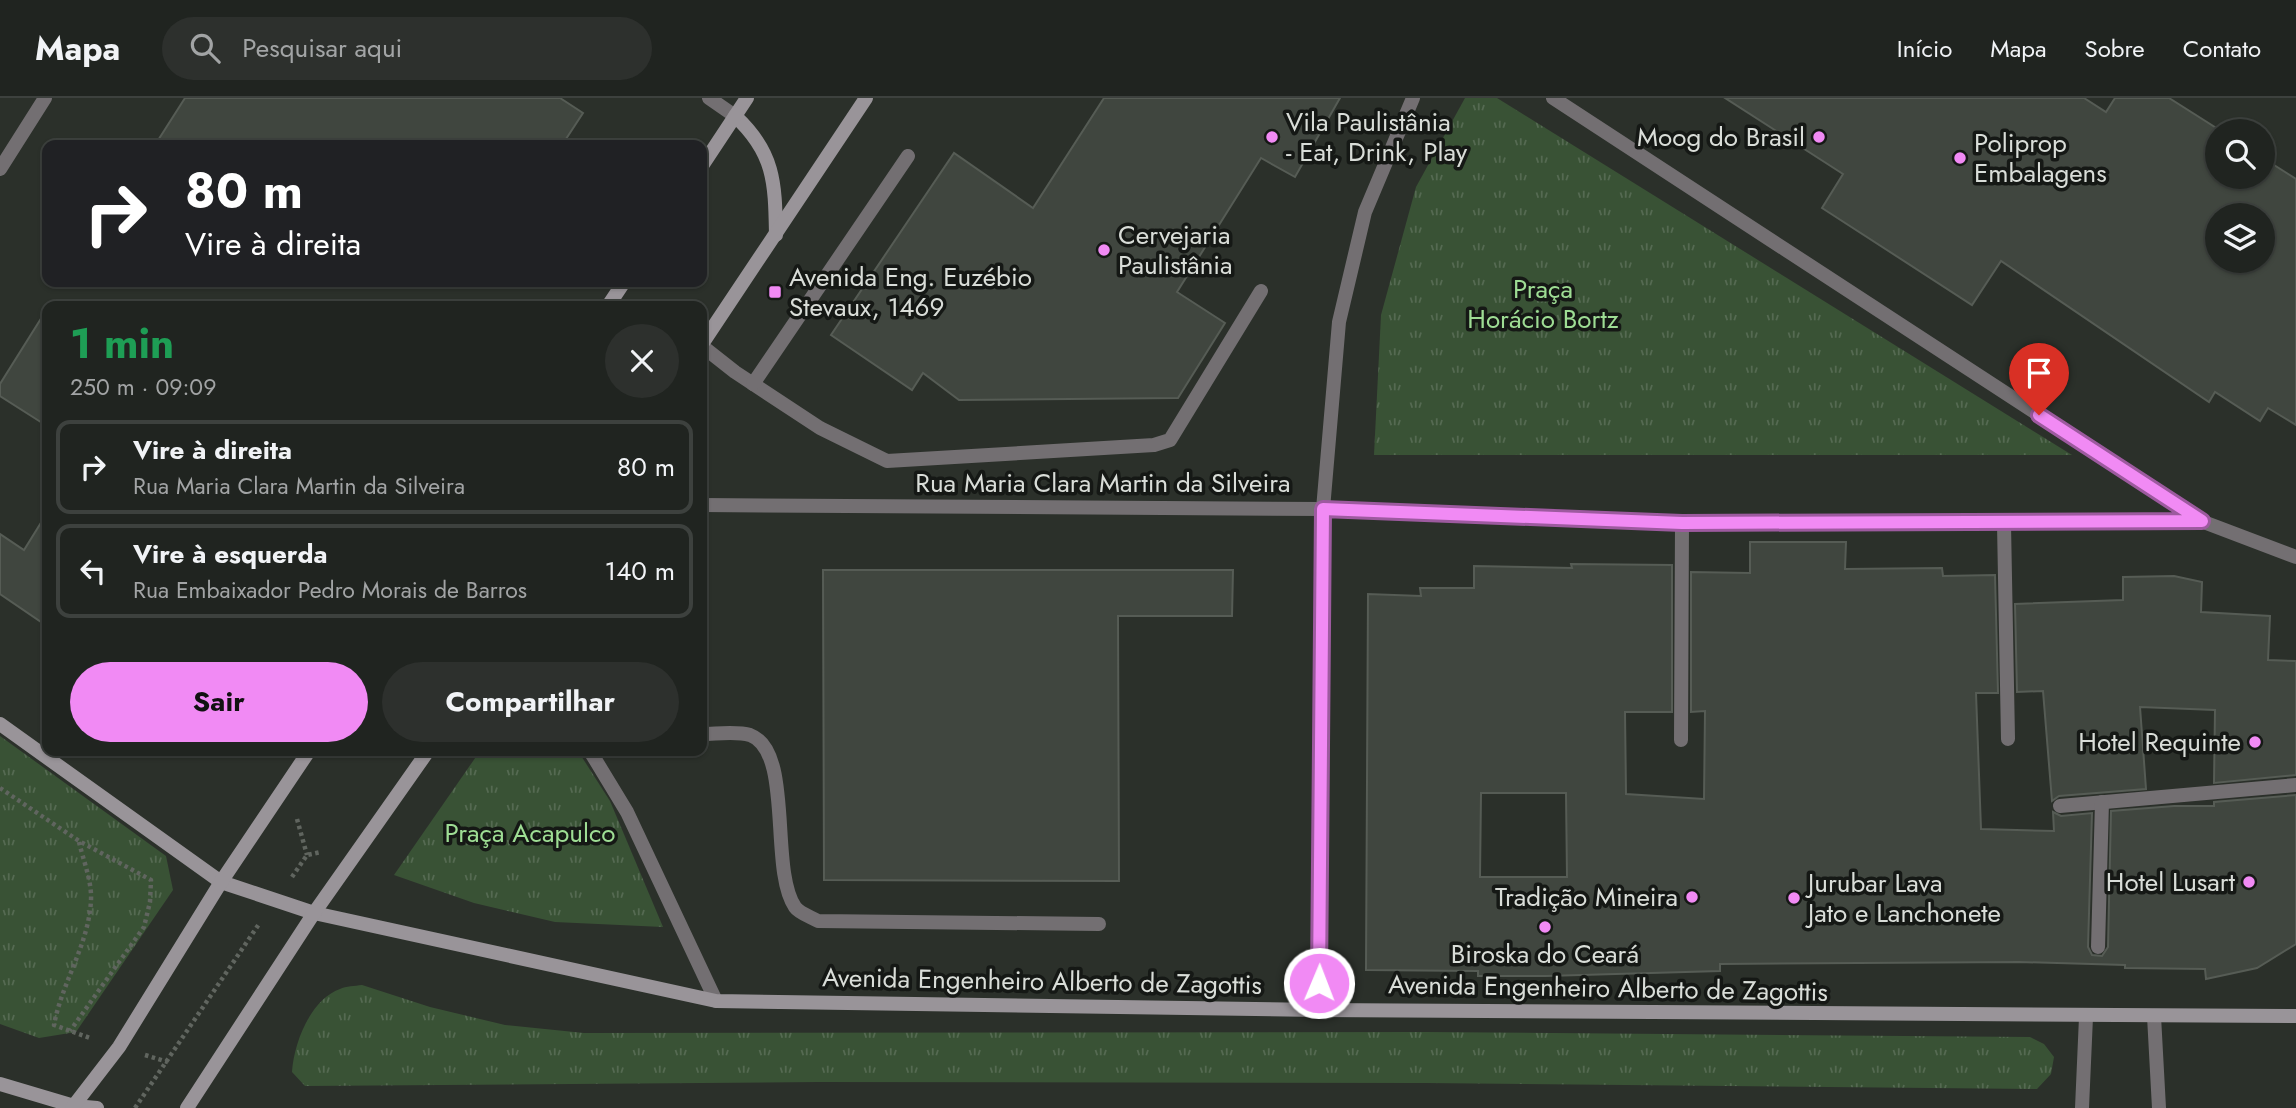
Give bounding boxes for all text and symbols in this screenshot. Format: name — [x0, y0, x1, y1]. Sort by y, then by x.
search box — [162, 17, 652, 80]
text: Mapa — [35, 25, 120, 72]
icon: search — [186, 29, 224, 67]
text: Pesquisar aqui — [242, 29, 402, 67]
text: Início — [1897, 31, 1952, 66]
text: Mapa — [1990, 31, 2047, 66]
text: Sobre — [2085, 31, 2145, 66]
text: Contato — [2183, 31, 2261, 66]
place label: Vila Paulistânia - Eat, Drink, Play — [1286, 103, 1468, 171]
place label: Moog do Brasil — [1637, 118, 1805, 156]
map controls — [2205, 119, 2275, 273]
button: search — [2205, 119, 2275, 189]
place label: Poliprop Embalagens — [1974, 124, 2107, 192]
marker: Vila Paulistânia - Eat, Drink, Play — [1264, 129, 1280, 145]
marker: Moog do Brasil — [1811, 129, 1827, 145]
marker: Poliprop Embalagens — [1952, 150, 1968, 166]
text: 80 m — [185, 156, 303, 226]
icon: right — [70, 168, 161, 259]
button: layers — [2205, 203, 2275, 273]
place label: Cervejaria Paulistânia — [1118, 216, 1233, 284]
text: Vire à direita — [185, 221, 361, 267]
marker: Cervejaria Paulistânia — [1096, 242, 1112, 258]
place label: Avenida Eng. Euzébio Stevaux, 1469 — [789, 258, 1032, 326]
park label: Praça Horácio Bortz — [1467, 270, 1619, 338]
marker: Avenida Eng. Euzébio Stevaux, 1469 — [767, 284, 783, 300]
text: 1 min — [70, 313, 174, 374]
button: close — [605, 324, 679, 398]
pin — [2009, 343, 2069, 415]
icon: arrive — [2020, 354, 2058, 392]
text: 250 m · 09:09 — [70, 370, 216, 404]
text: Vire à direita — [133, 431, 292, 469]
icon: right — [74, 448, 112, 486]
text: 80 m — [617, 448, 675, 486]
street label: Rua Maria Clara Martin da Silveira — [915, 464, 1291, 502]
text: Rua Maria Clara Martin da Silveira — [133, 469, 465, 503]
text: Vire à esquerda — [133, 535, 328, 573]
icon: left — [74, 552, 112, 590]
text: 140 m — [604, 552, 675, 590]
text: Rua Embaixador Pedro Morais de Barros — [133, 573, 527, 607]
button: Sair — [70, 662, 368, 742]
button: Compartilhar — [382, 662, 679, 742]
place label: Hotel Requinte — [2078, 723, 2241, 761]
marker: Hotel Requinte — [2247, 734, 2263, 750]
park label: Praça Acapulco — [444, 814, 616, 852]
place label: Hotel Lusart — [2106, 863, 2236, 901]
place label: Jurubar Lava Jato e Lanchonete — [1805, 864, 2001, 932]
marker: Hotel Lusart — [2241, 874, 2257, 890]
place label: Tradição Mineira — [1495, 878, 1678, 916]
marker: Tradição Mineira — [1684, 889, 1700, 905]
marker: Jurubar Lava Jato e Lanchonete — [1786, 890, 1802, 906]
marker: Biroska do Ceará — [1537, 919, 1553, 935]
place label: Biroska do Ceará — [1451, 935, 1639, 973]
position arrow — [1282, 946, 1356, 1020]
street label: Avenida Engenheiro Alberto de Zagottis — [822, 958, 1262, 1004]
street label: Avenida Engenheiro Alberto de Zagottis — [1388, 965, 1828, 1011]

